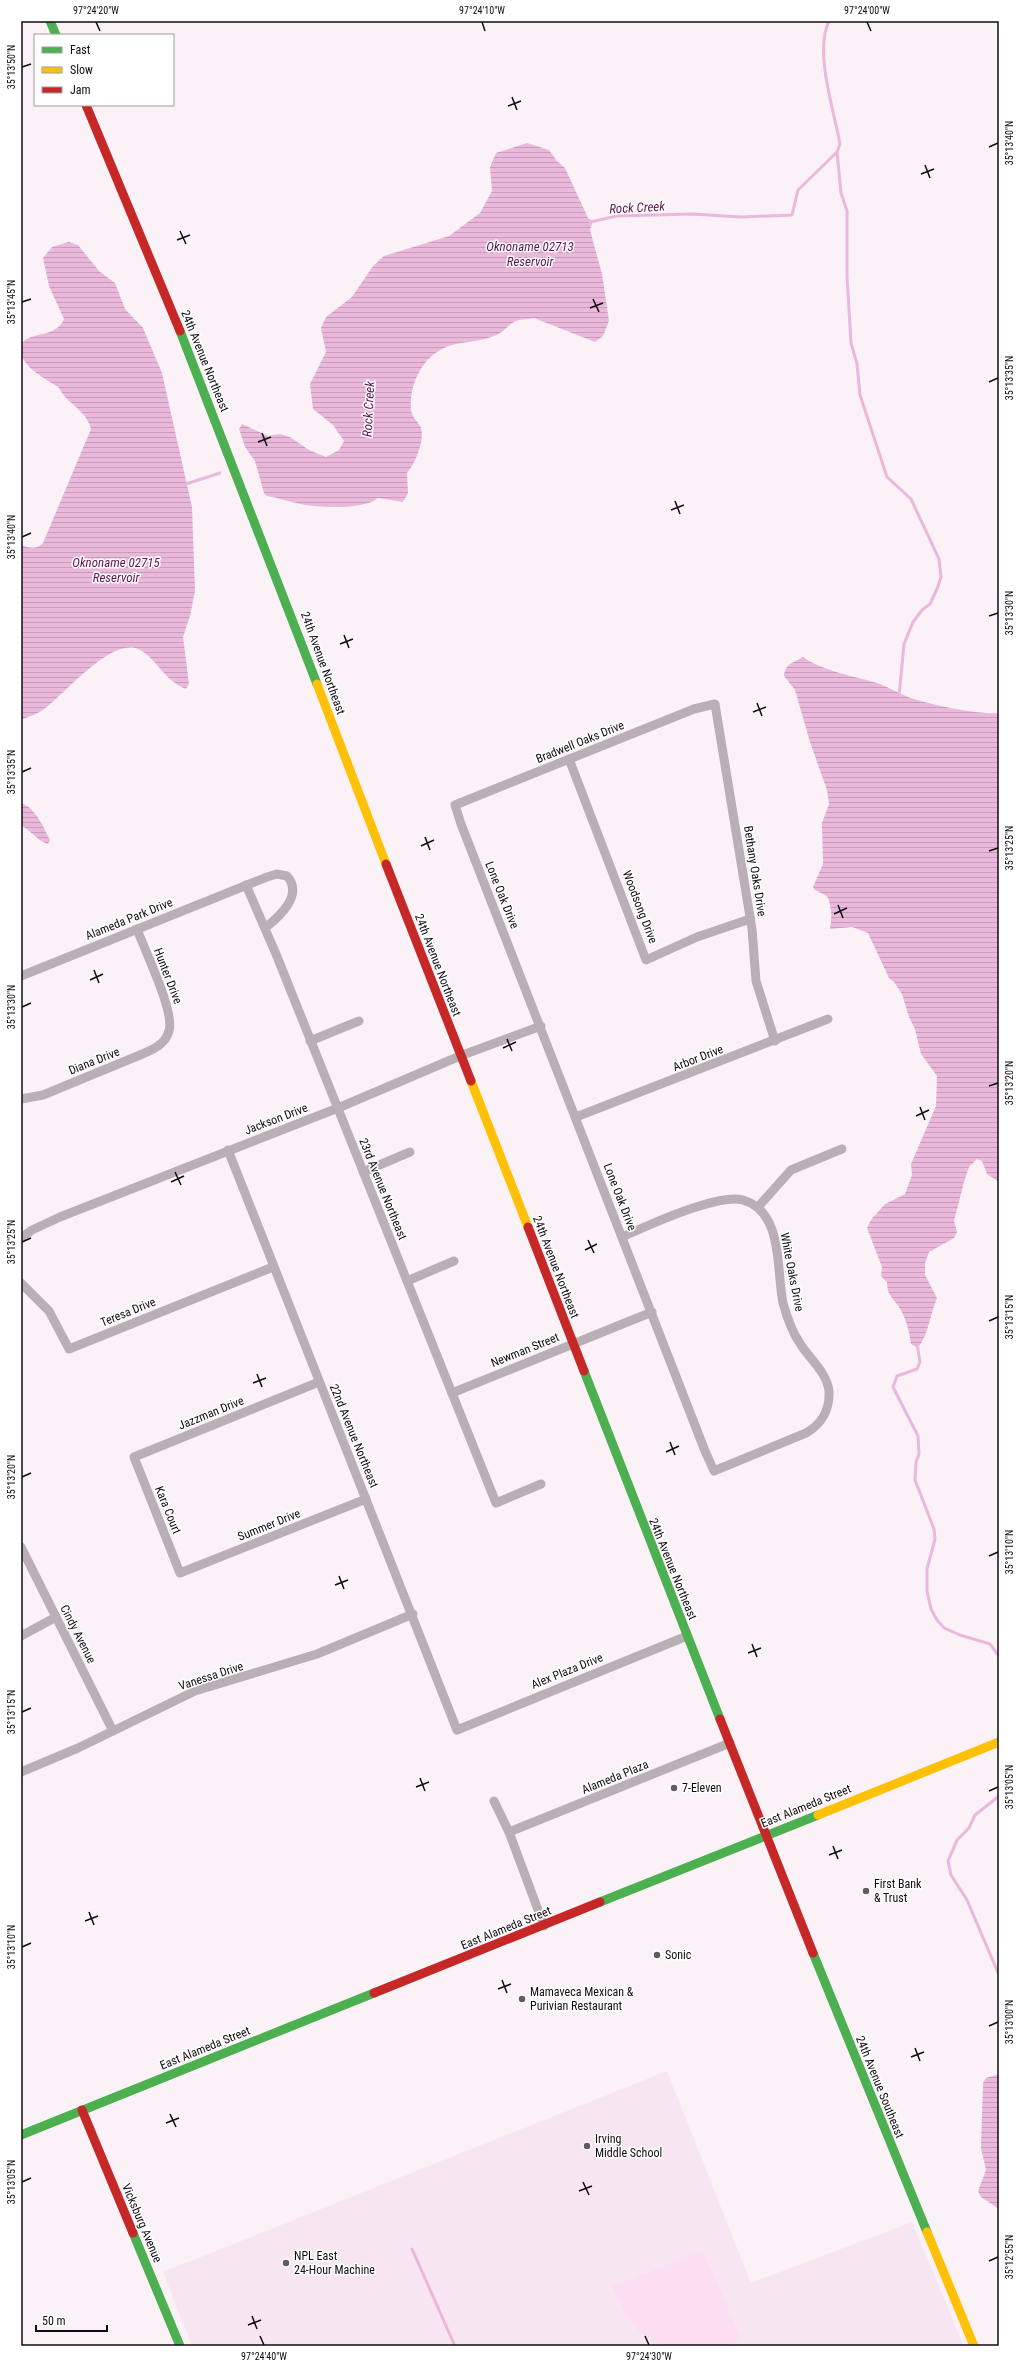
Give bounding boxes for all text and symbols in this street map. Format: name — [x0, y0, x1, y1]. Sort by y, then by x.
text: 97°24'20"W — [73, 5, 119, 16]
text: 97°24'10"W — [459, 5, 505, 16]
text: 97°24'00"W — [844, 5, 890, 16]
legend — [34, 34, 174, 106]
text: Fast — [70, 43, 91, 57]
text: 35°13'50"N — [6, 45, 17, 89]
text: Slow — [70, 63, 93, 77]
text: Jam — [70, 83, 91, 97]
text: 35°13'40"N — [1004, 121, 1015, 165]
water label: Rock Creek — [609, 199, 666, 216]
water label: Oknoname 02713 Reservoir — [486, 239, 574, 269]
text: 35°13'45"N — [6, 280, 17, 324]
street label: 24th Avenue Northeast — [178, 308, 232, 414]
text: 35°13'35"N — [1004, 356, 1015, 400]
water label: Rock Creek — [360, 380, 377, 437]
text: 35°13'40"N — [6, 515, 17, 559]
water label: Oknoname 02715 Reservoir — [72, 555, 160, 585]
text: 35°13'30"N — [1004, 591, 1015, 635]
street label: 24th Avenue Northeast — [298, 610, 348, 717]
street label: Bradwell Oaks Drive — [534, 718, 626, 766]
text: 35°13'35"N — [6, 750, 17, 794]
street label: Bethany Oaks Drive — [741, 825, 769, 918]
text: 35°13'25"N — [1004, 826, 1015, 870]
street label: Lone Oak Drive — [482, 859, 522, 931]
street label: Woodsong Drive — [620, 869, 660, 946]
street label: Alameda Park Drive — [83, 895, 175, 943]
street label: 24th Avenue Northeast — [412, 912, 464, 1019]
street label: Hunter Drive — [151, 946, 185, 1006]
text: 35°13'30"N — [6, 985, 17, 1029]
street label: Arbor Drive — [671, 1042, 726, 1074]
street label: Diana Drive — [67, 1044, 122, 1078]
text: 35°13'20"N — [1004, 1061, 1015, 1105]
street label: Jackson Drive — [242, 1100, 310, 1137]
street label: 23rd Avenue Northeast — [356, 1136, 410, 1242]
street label: Lone Oak Drive — [601, 1161, 639, 1233]
street label: 24th Avenue Northeast — [530, 1214, 582, 1321]
text: 35°13'25"N — [6, 1220, 17, 1264]
street label: White Oaks Drive — [777, 1231, 807, 1313]
street label: Teresa Drive — [98, 1294, 158, 1329]
text: 35°13'15"N — [1004, 1295, 1015, 1339]
street label: Newman Street — [489, 1330, 562, 1370]
street label: 22nd Avenue Northeast — [327, 1382, 381, 1490]
street label: Jazzman Drive — [176, 1393, 246, 1432]
text: 35°13'20"N — [6, 1455, 17, 1499]
street label: Kara Court — [152, 1484, 184, 1536]
street label: Summer Drive — [236, 1506, 303, 1544]
street label: 24th Avenue Northeast — [646, 1516, 700, 1622]
text: 35°13'10"N — [1004, 1530, 1015, 1574]
street label: Cindy Avenue — [57, 1602, 99, 1666]
street label: Alex Plaza Drive — [529, 1650, 605, 1692]
street label: Vanessa Drive — [177, 1659, 245, 1693]
text: 35°13'15"N — [6, 1690, 17, 1734]
street label: Alameda Plaza — [580, 1757, 651, 1797]
text: 35°13'05"N — [1004, 1765, 1015, 1809]
place label: 7-Eleven — [682, 1781, 722, 1795]
street label: East Alameda Street — [759, 1781, 854, 1831]
marker: 7-Eleven — [669, 1783, 679, 1793]
place label: First Bank & Trust — [874, 1877, 922, 1905]
marker: First Bank & Trust — [861, 1886, 871, 1896]
street label: East Alameda Street — [459, 1903, 554, 1953]
text: 35°13'10"N — [6, 1925, 17, 1969]
place label: Sonic — [665, 1948, 692, 1962]
marker: Sonic — [652, 1950, 662, 1960]
place label: Mamaveca Mexican & Purivian Restaurant — [530, 1985, 634, 2013]
marker: Mamaveca Mexican & Purivian Restaurant — [517, 1994, 527, 2004]
text: 35°13'00"N — [1004, 2000, 1015, 2044]
street label: East Alameda Street — [158, 2023, 253, 2073]
street label: 24th Avenue Southeast — [853, 2034, 907, 2141]
place label: Irving Middle School — [595, 2132, 662, 2160]
marker: Irving Middle School — [582, 2141, 592, 2151]
text: 35°13'05"N — [6, 2160, 17, 2204]
street label: Vicksburg Avenue — [119, 2181, 165, 2265]
text: 35°12'55"N — [1004, 2235, 1015, 2279]
place label: NPL East 24-Hour Machine — [294, 2249, 375, 2277]
marker: NPL East 24-Hour Machine — [281, 2258, 291, 2268]
scale bar — [36, 2307, 107, 2333]
text: 50 m — [42, 2314, 66, 2328]
text: 97°24'40"W — [241, 2351, 287, 2362]
text: 97°24'30"W — [626, 2351, 672, 2362]

